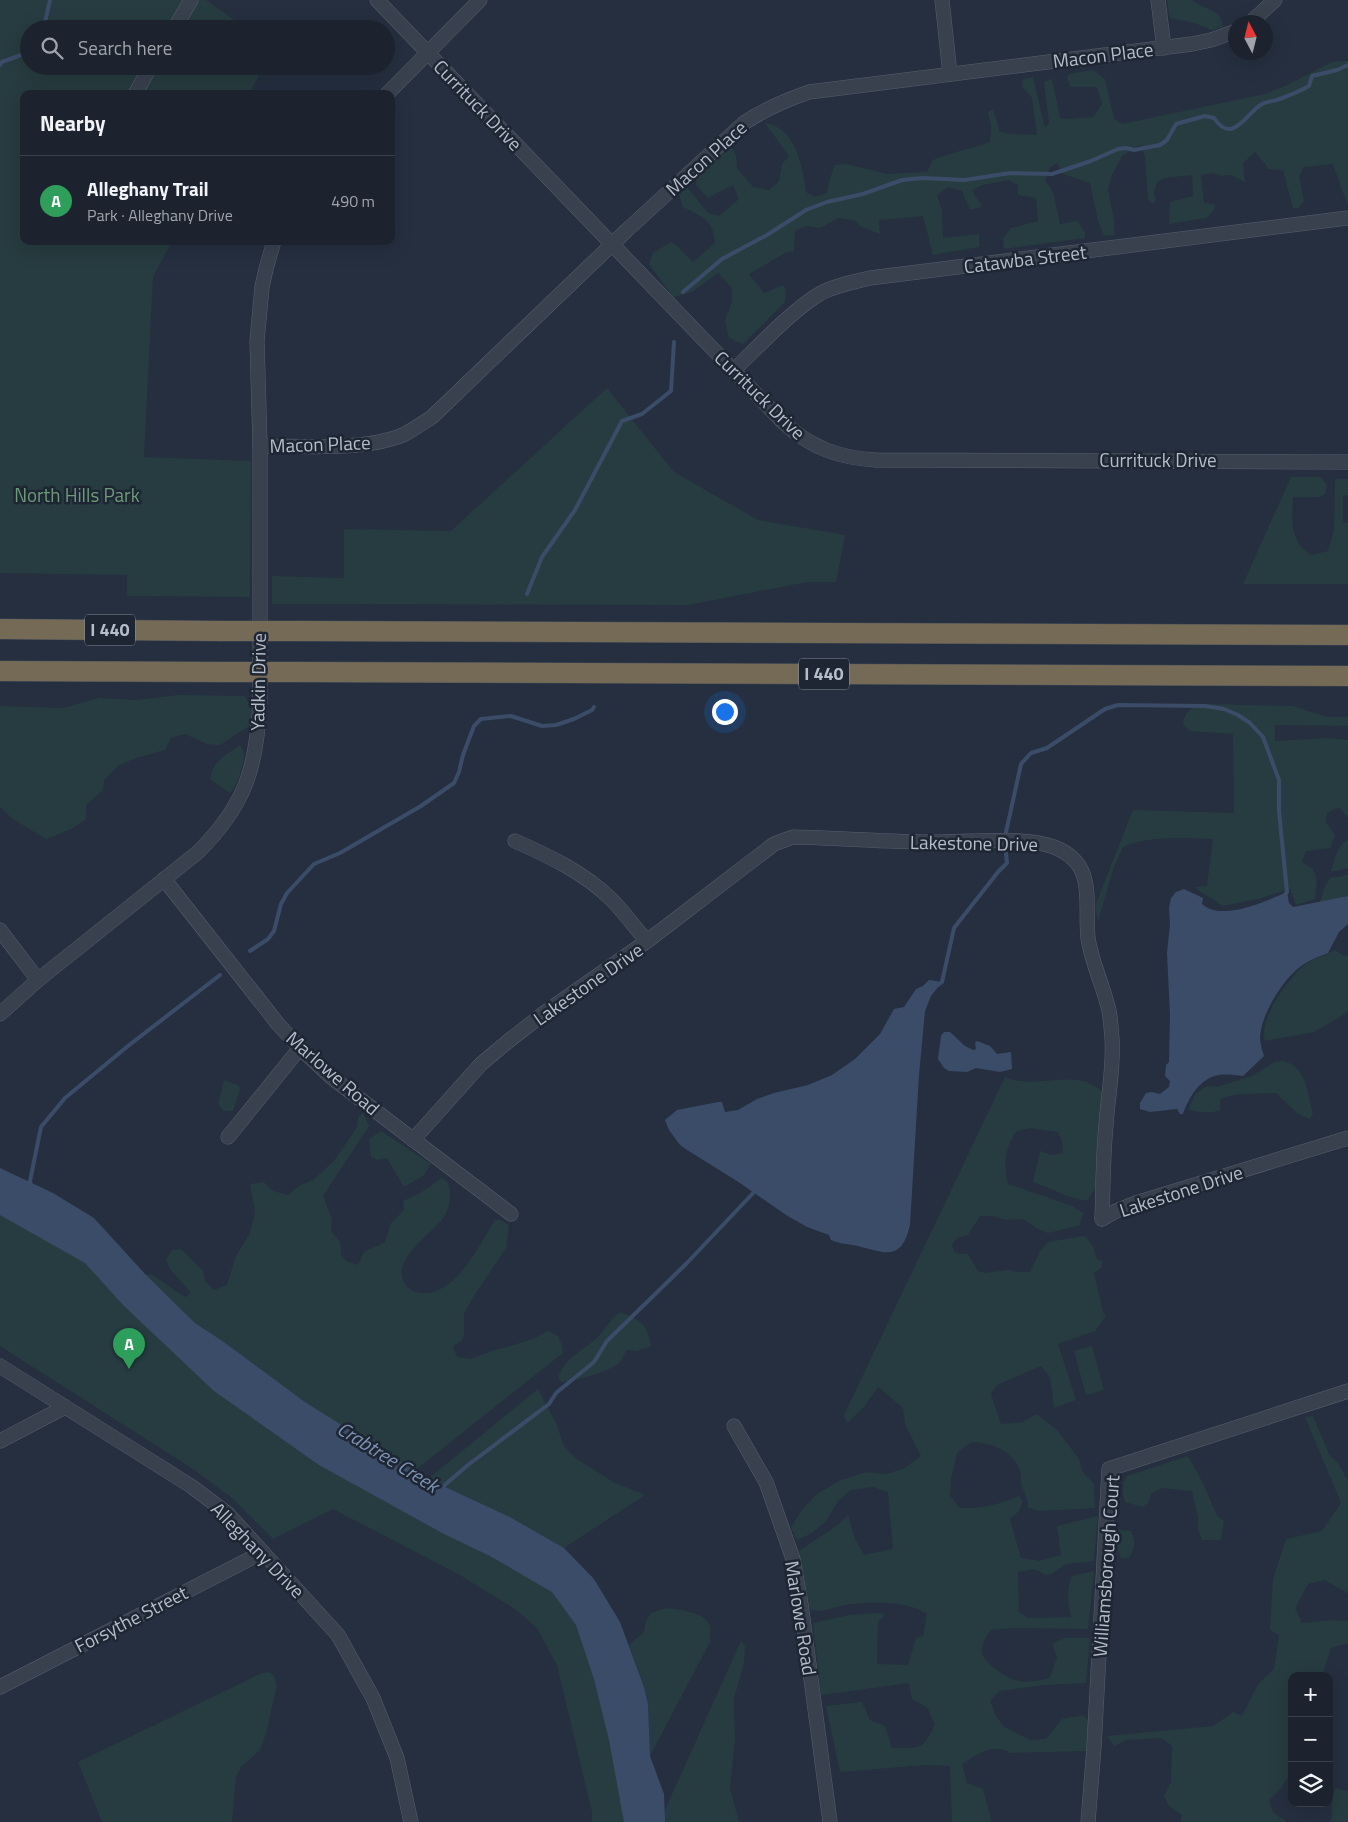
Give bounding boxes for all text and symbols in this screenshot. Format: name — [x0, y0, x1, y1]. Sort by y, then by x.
north arrow — [1228, 15, 1273, 60]
search box — [20, 20, 395, 75]
text: Search here — [78, 33, 172, 62]
icon: search — [38, 34, 66, 62]
street label: Macon Place — [1051, 34, 1155, 75]
street label: Currituck Drive — [427, 52, 530, 157]
text: Nearby — [40, 107, 105, 139]
street label: Macon Place — [658, 113, 753, 202]
text: Alleghany Trail — [87, 174, 209, 203]
text: A — [51, 189, 61, 213]
text: 490 m — [331, 189, 375, 213]
text: Park · Alleghany Drive — [87, 203, 233, 227]
street label: Catawba Street — [962, 237, 1088, 280]
street label: Currituck Drive — [708, 343, 813, 446]
street label: Macon Place — [269, 427, 371, 460]
street label: Currituck Drive — [1099, 445, 1217, 474]
park label: North Hills Park — [14, 480, 140, 509]
road number: I 440 — [85, 614, 135, 646]
street label: Yadkin Drive — [242, 633, 273, 731]
road number: I 440 — [799, 659, 849, 690]
your location — [712, 699, 738, 725]
street label: Lakestone Drive — [910, 827, 1038, 858]
street label: Lakestone Drive — [527, 935, 649, 1032]
street label: Marlowe Road — [280, 1024, 386, 1122]
street label: Lakestone Drive — [1115, 1157, 1246, 1224]
pin: A — [113, 1328, 145, 1369]
water label: Crabtree Creek — [331, 1413, 447, 1501]
street label: Williamsborough Court — [1085, 1474, 1126, 1658]
street label: Alleghany Drive — [205, 1495, 312, 1604]
street label: Marlowe Road — [778, 1559, 825, 1677]
street label: Forsythe Street — [69, 1577, 193, 1660]
map controls — [1288, 1672, 1333, 1807]
button: + — [1288, 1672, 1333, 1717]
button: − — [1288, 1717, 1333, 1762]
button: layers — [1288, 1762, 1333, 1807]

